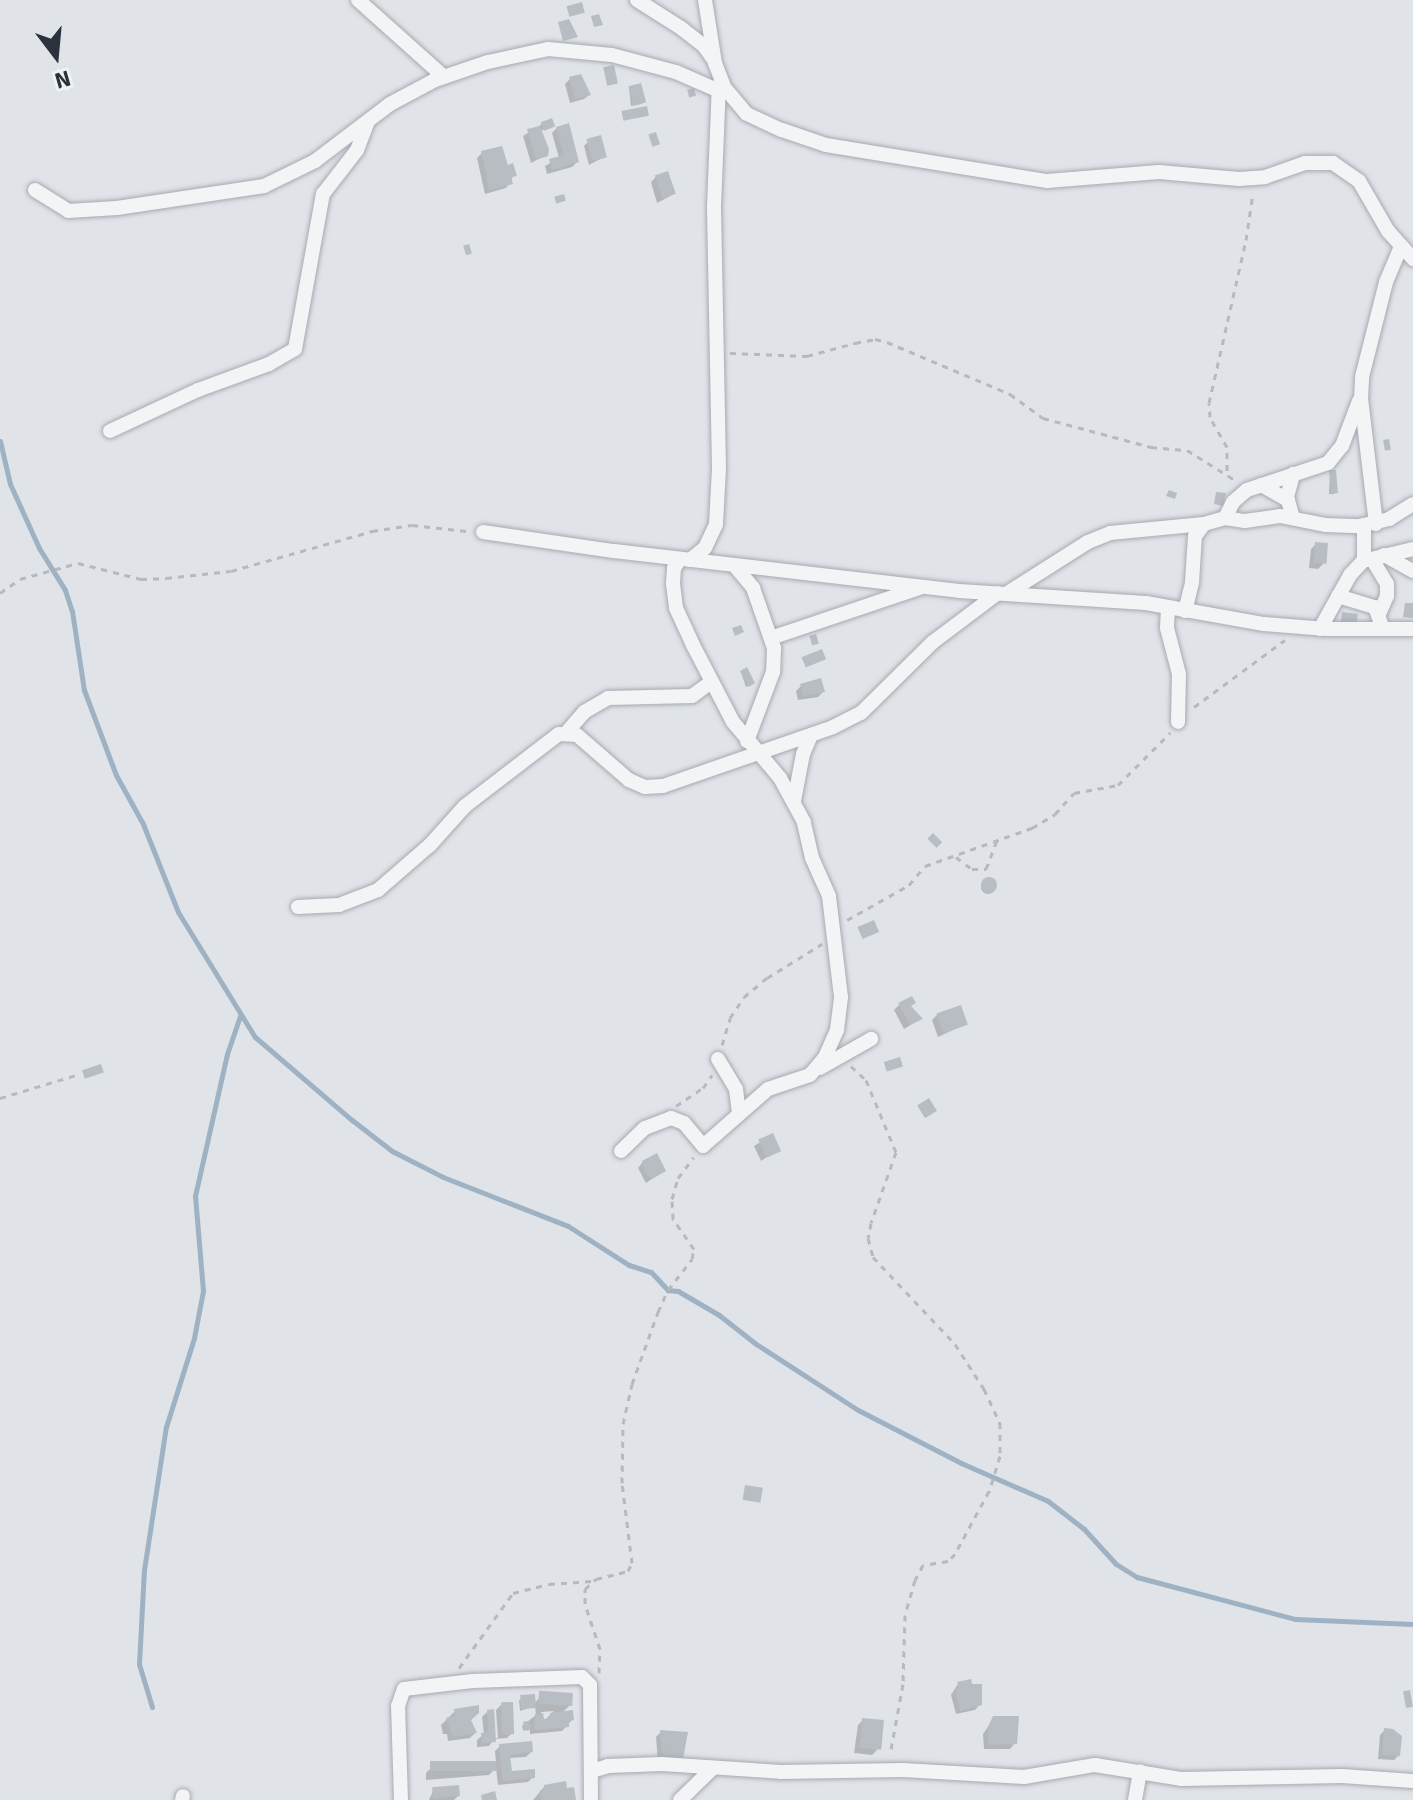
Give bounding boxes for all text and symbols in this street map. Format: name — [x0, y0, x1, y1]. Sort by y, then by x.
north arrow — [16, 16, 96, 96]
text: N — [52, 64, 74, 95]

